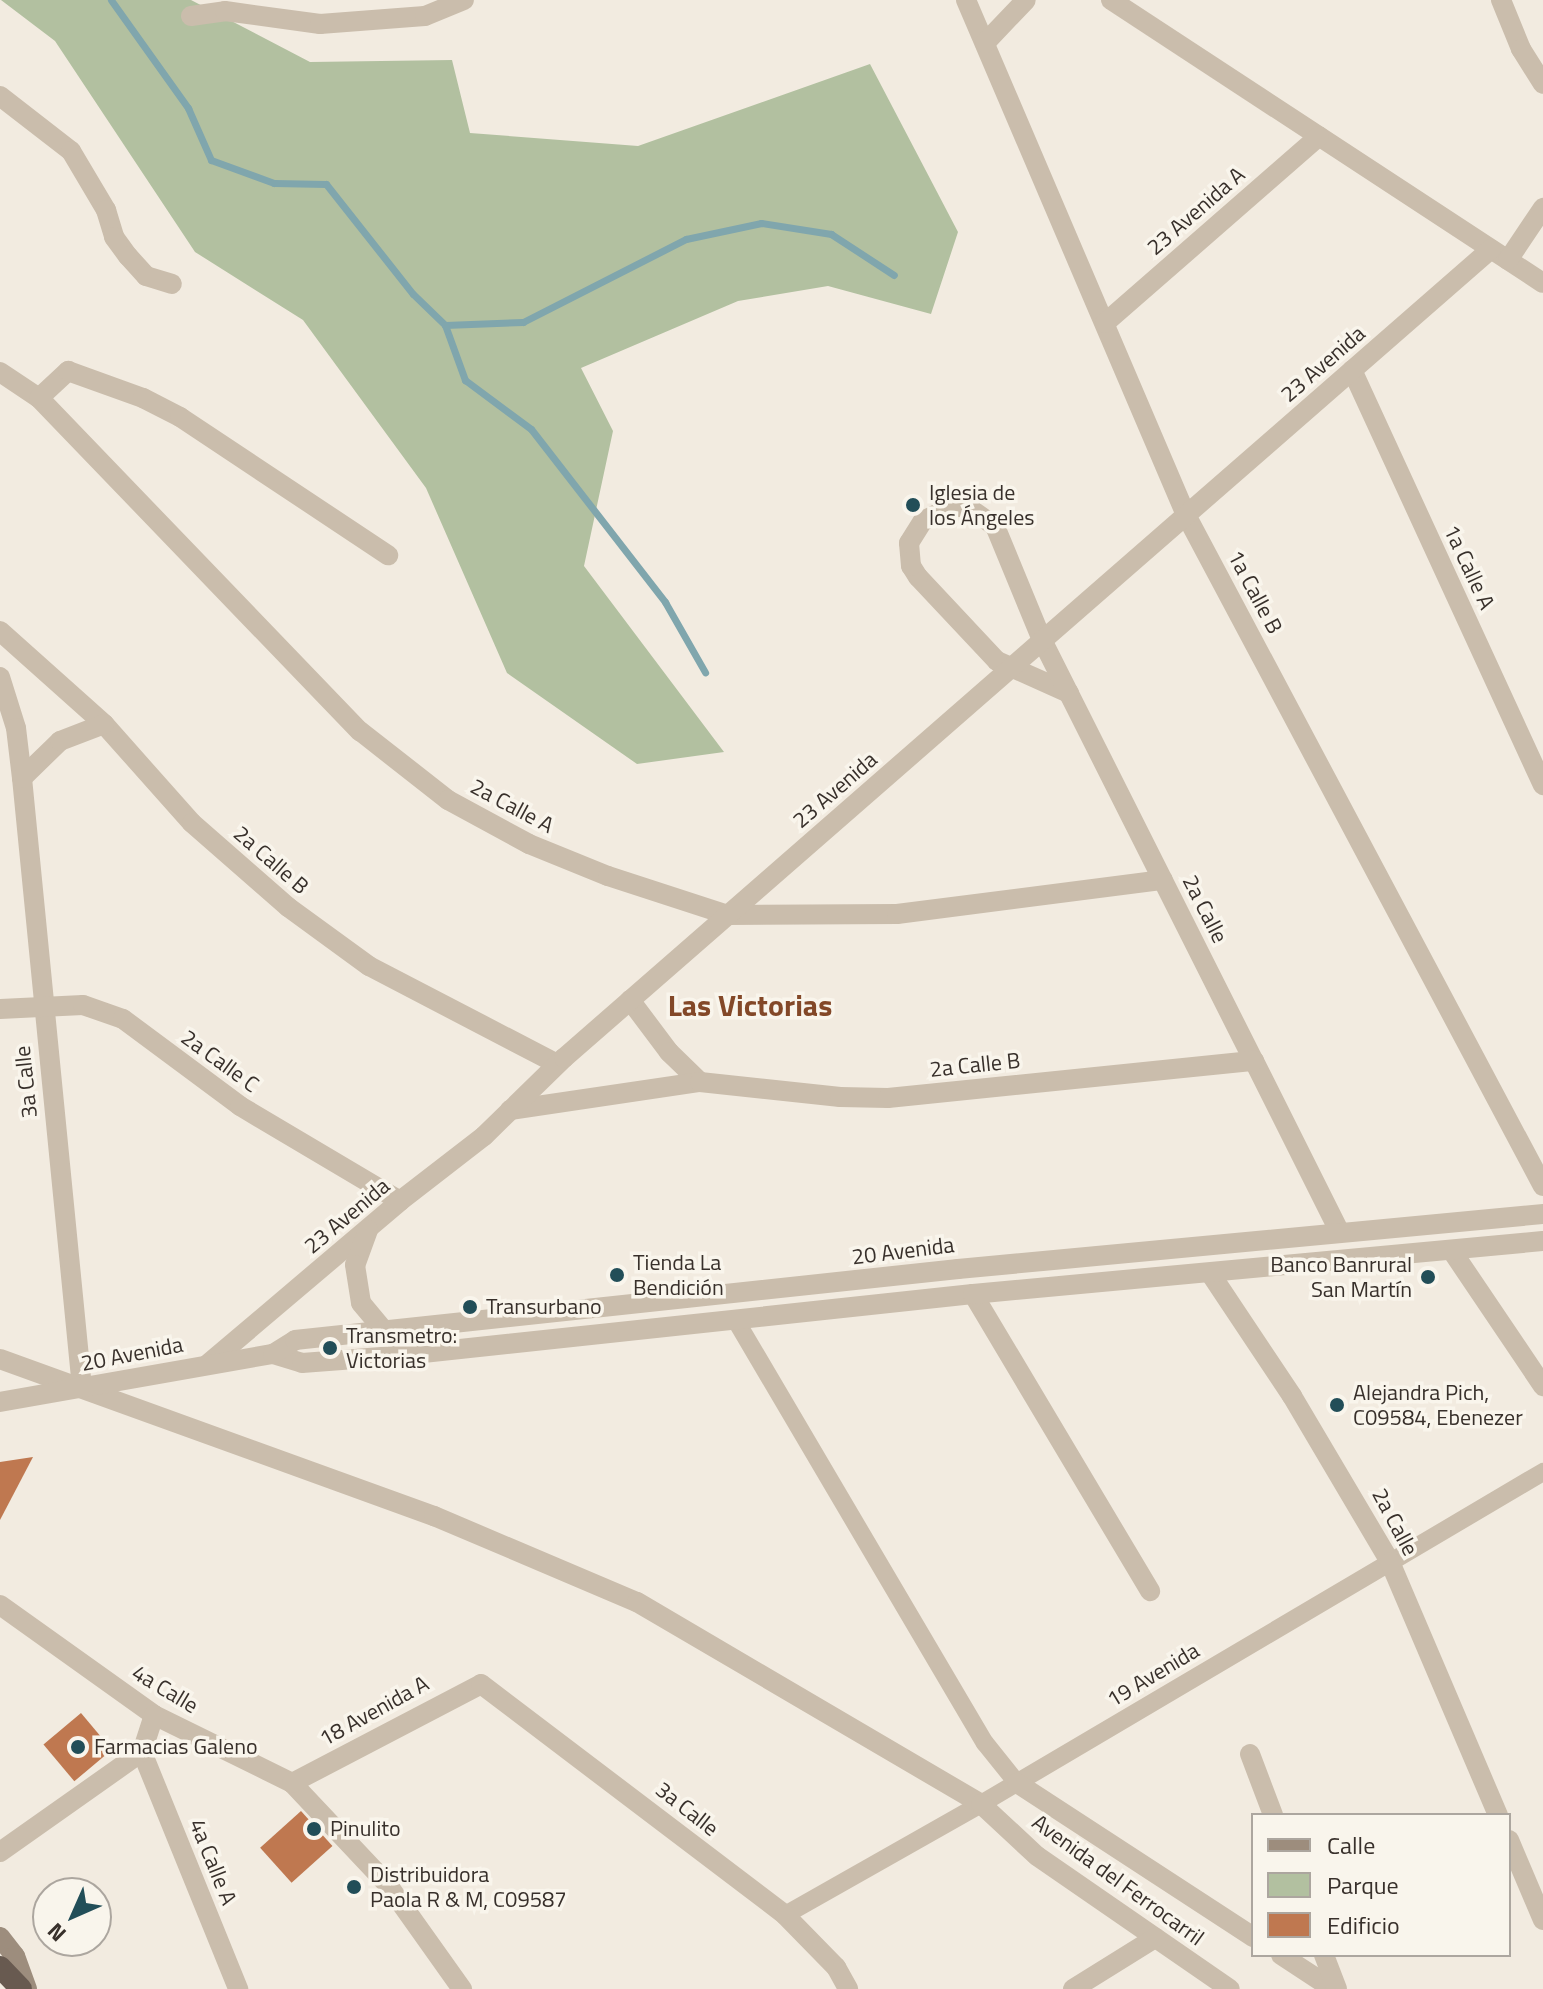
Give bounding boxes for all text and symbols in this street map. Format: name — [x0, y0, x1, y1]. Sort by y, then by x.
street label: 23 Avenida A — [1142, 161, 1250, 261]
street label: 23 Avenida — [1275, 320, 1371, 408]
place label: Iglesia de los Ángeles — [929, 479, 1035, 530]
marker: Iglesia de los Ángeles — [904, 496, 922, 514]
street label: 1a Calle A — [1438, 520, 1500, 614]
street label: 1a Calle B — [1222, 546, 1288, 638]
street label: 23 Avenida — [787, 746, 883, 834]
street label: 2a Calle A — [466, 773, 558, 839]
street label: 2a Calle B — [228, 820, 314, 900]
street label: 2a Calle — [1177, 871, 1233, 947]
district label: Las Victorias — [668, 987, 832, 1023]
street label: 2a Calle C — [176, 1024, 264, 1098]
street label: 3a Calle — [9, 1045, 43, 1119]
street label: 2a Calle B — [928, 1047, 1022, 1083]
street label: 23 Avenida — [299, 1173, 395, 1259]
street label: 20 Avenida — [850, 1232, 956, 1270]
place label: Tienda La Bendición — [633, 1249, 724, 1300]
place label: Banco Banrural San Martín — [1270, 1251, 1412, 1302]
marker: Tienda La Bendición — [608, 1266, 626, 1284]
marker: Banco Banrural San Martín — [1419, 1268, 1437, 1286]
place label: Transurbano — [486, 1294, 602, 1320]
marker: Transurbano — [461, 1298, 479, 1316]
place label: Transmetro: Victorias — [346, 1322, 457, 1374]
street label: 20 Avenida — [79, 1331, 185, 1377]
marker: Transmetro: Victorias — [321, 1339, 339, 1357]
place label: Alejandra Pich, C09584, Ebenezer — [1353, 1379, 1523, 1430]
marker: Alejandra Pich, C09584, Ebenezer — [1328, 1396, 1346, 1414]
street label: 2a Calle — [1366, 1484, 1424, 1560]
street label: 19 Avenida — [1102, 1637, 1204, 1713]
street label: 4a Calle — [127, 1659, 203, 1719]
street label: 18 Avenida A — [315, 1670, 433, 1752]
place label: Farmacias Galeno — [94, 1734, 258, 1760]
marker: Farmacias Galeno — [69, 1738, 87, 1756]
street label: 3a Calle — [650, 1776, 724, 1842]
street label: Avenida del Ferrocarril — [1027, 1809, 1209, 1951]
legend — [1251, 1813, 1511, 1957]
street label: 4a Calle A — [184, 1815, 242, 1909]
place label: Pinulito — [330, 1816, 401, 1842]
marker: Pinulito — [305, 1820, 323, 1838]
text: Calle — [1327, 1827, 1375, 1863]
place label: Distribuidora Paola R & M, C09587 — [370, 1861, 567, 1912]
text: Parque — [1327, 1867, 1399, 1903]
north arrow — [32, 1877, 112, 1957]
marker: Distribuidora Paola R & M, C09587 — [345, 1878, 363, 1896]
text: Edificio — [1327, 1907, 1400, 1943]
text: N — [39, 1915, 74, 1950]

